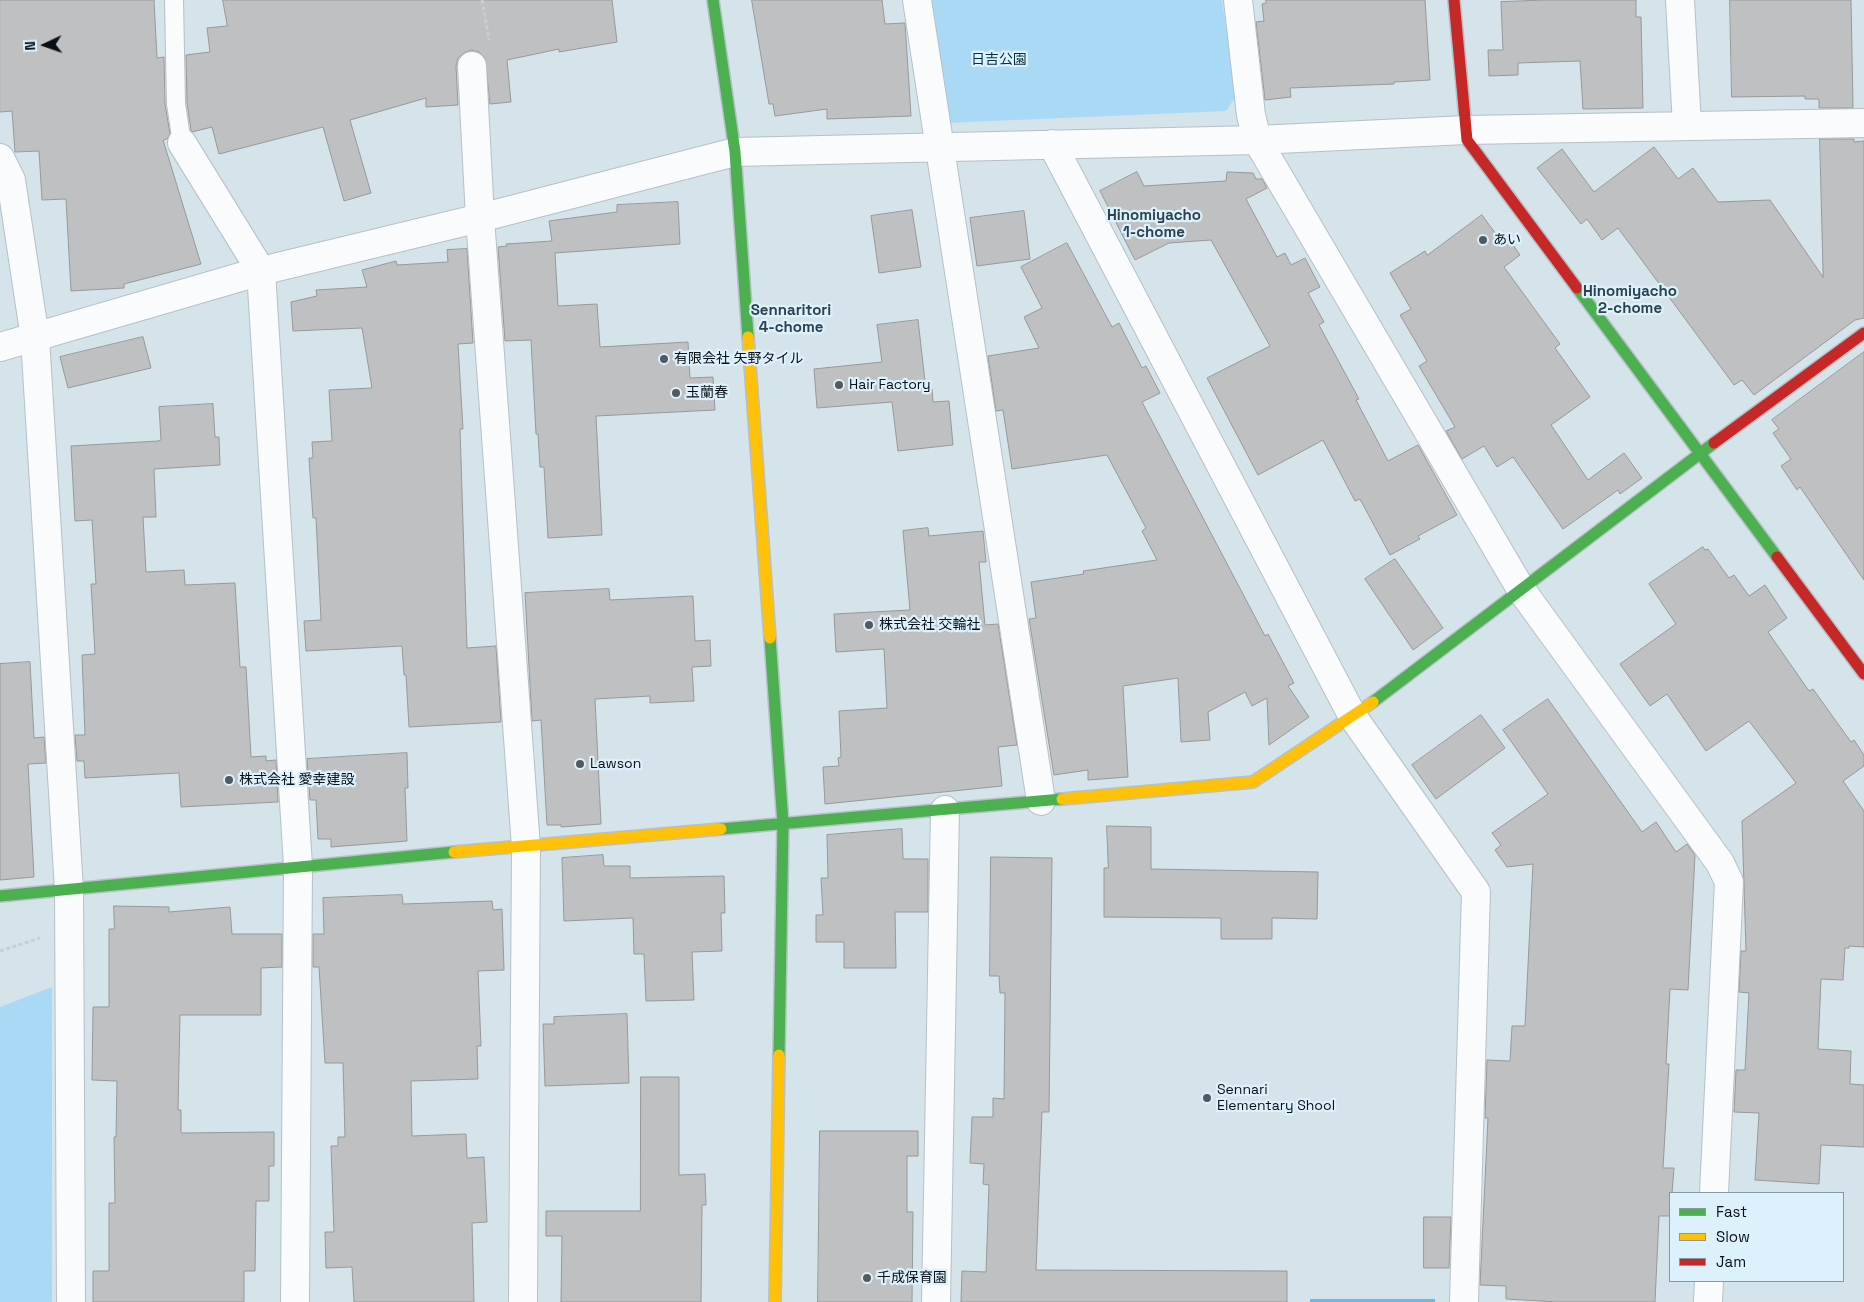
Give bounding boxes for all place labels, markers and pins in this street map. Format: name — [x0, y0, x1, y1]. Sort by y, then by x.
place label: あい — [1493, 232, 1521, 248]
marker: あい — [1477, 234, 1489, 246]
place label: 有限会社 矢野タイル — [674, 351, 804, 367]
marker: 有限会社 矢野タイル — [658, 353, 670, 365]
place label: Hair Factory — [849, 377, 931, 393]
marker: Hair Factory — [833, 379, 845, 391]
place label: 玉蘭春 — [686, 385, 728, 401]
marker: 玉蘭春 — [670, 387, 682, 399]
place label: 株式会社 交輪社 — [879, 617, 981, 633]
marker: 株式会社 交輪社 — [863, 619, 875, 631]
place label: Lawson — [590, 756, 641, 772]
marker: Lawson — [574, 758, 586, 770]
place label: 株式会社 愛幸建設 — [239, 772, 355, 788]
marker: 株式会社 愛幸建設 — [223, 774, 235, 786]
place label: Sennari Elementary Shool — [1217, 1082, 1335, 1114]
marker: Sennari Elementary Shool — [1201, 1092, 1213, 1104]
place label: 千成保育園 — [877, 1270, 947, 1286]
marker: 千成保育園 — [861, 1272, 873, 1284]

